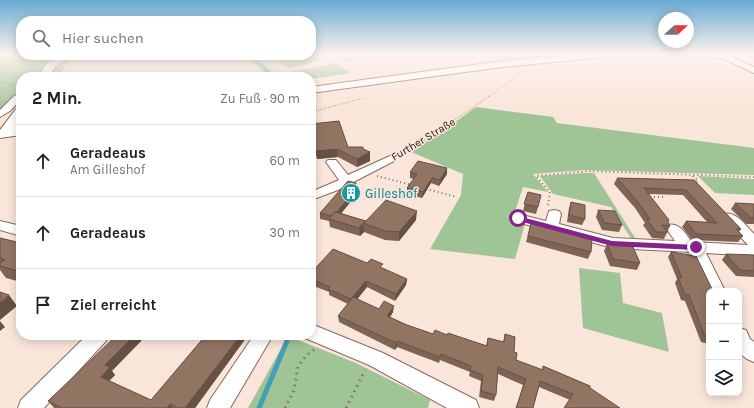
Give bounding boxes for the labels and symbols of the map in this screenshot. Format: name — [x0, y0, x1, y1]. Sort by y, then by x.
north arrow — [658, 12, 694, 48]
street label: Further Straße — [389, 115, 458, 164]
building icon: Gilleshof — [340, 182, 362, 204]
place label: Gilleshof — [365, 186, 418, 201]
route start — [509, 209, 527, 227]
route end — [687, 238, 705, 256]

